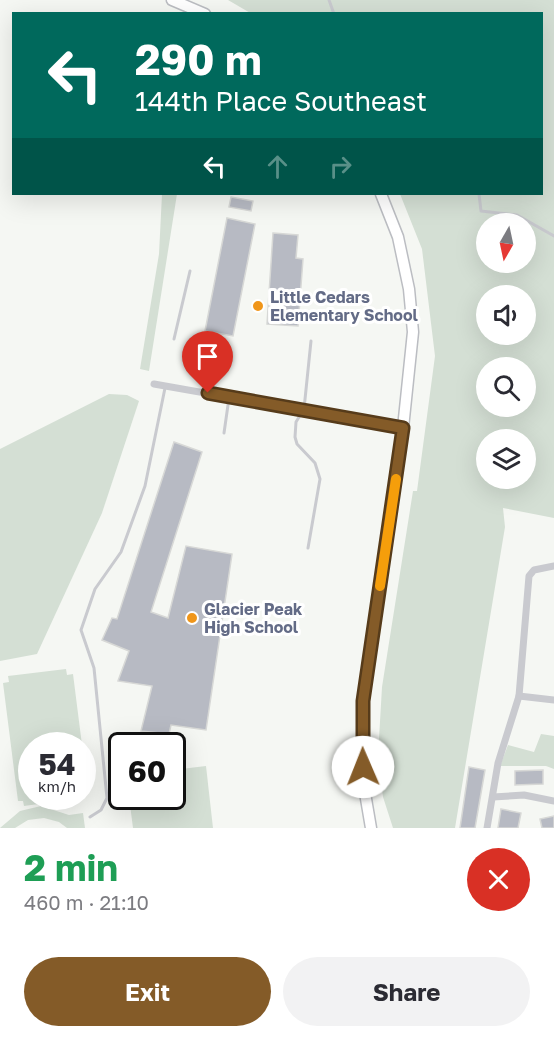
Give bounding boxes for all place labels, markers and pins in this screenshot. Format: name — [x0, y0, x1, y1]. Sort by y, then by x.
place label: Little Cedars Elementary School — [270, 287, 419, 325]
marker: Little Cedars Elementary School — [251, 299, 265, 313]
pin — [182, 331, 233, 393]
place label: Glacier Peak High School — [204, 599, 303, 637]
marker: Glacier Peak High School — [185, 611, 199, 625]

